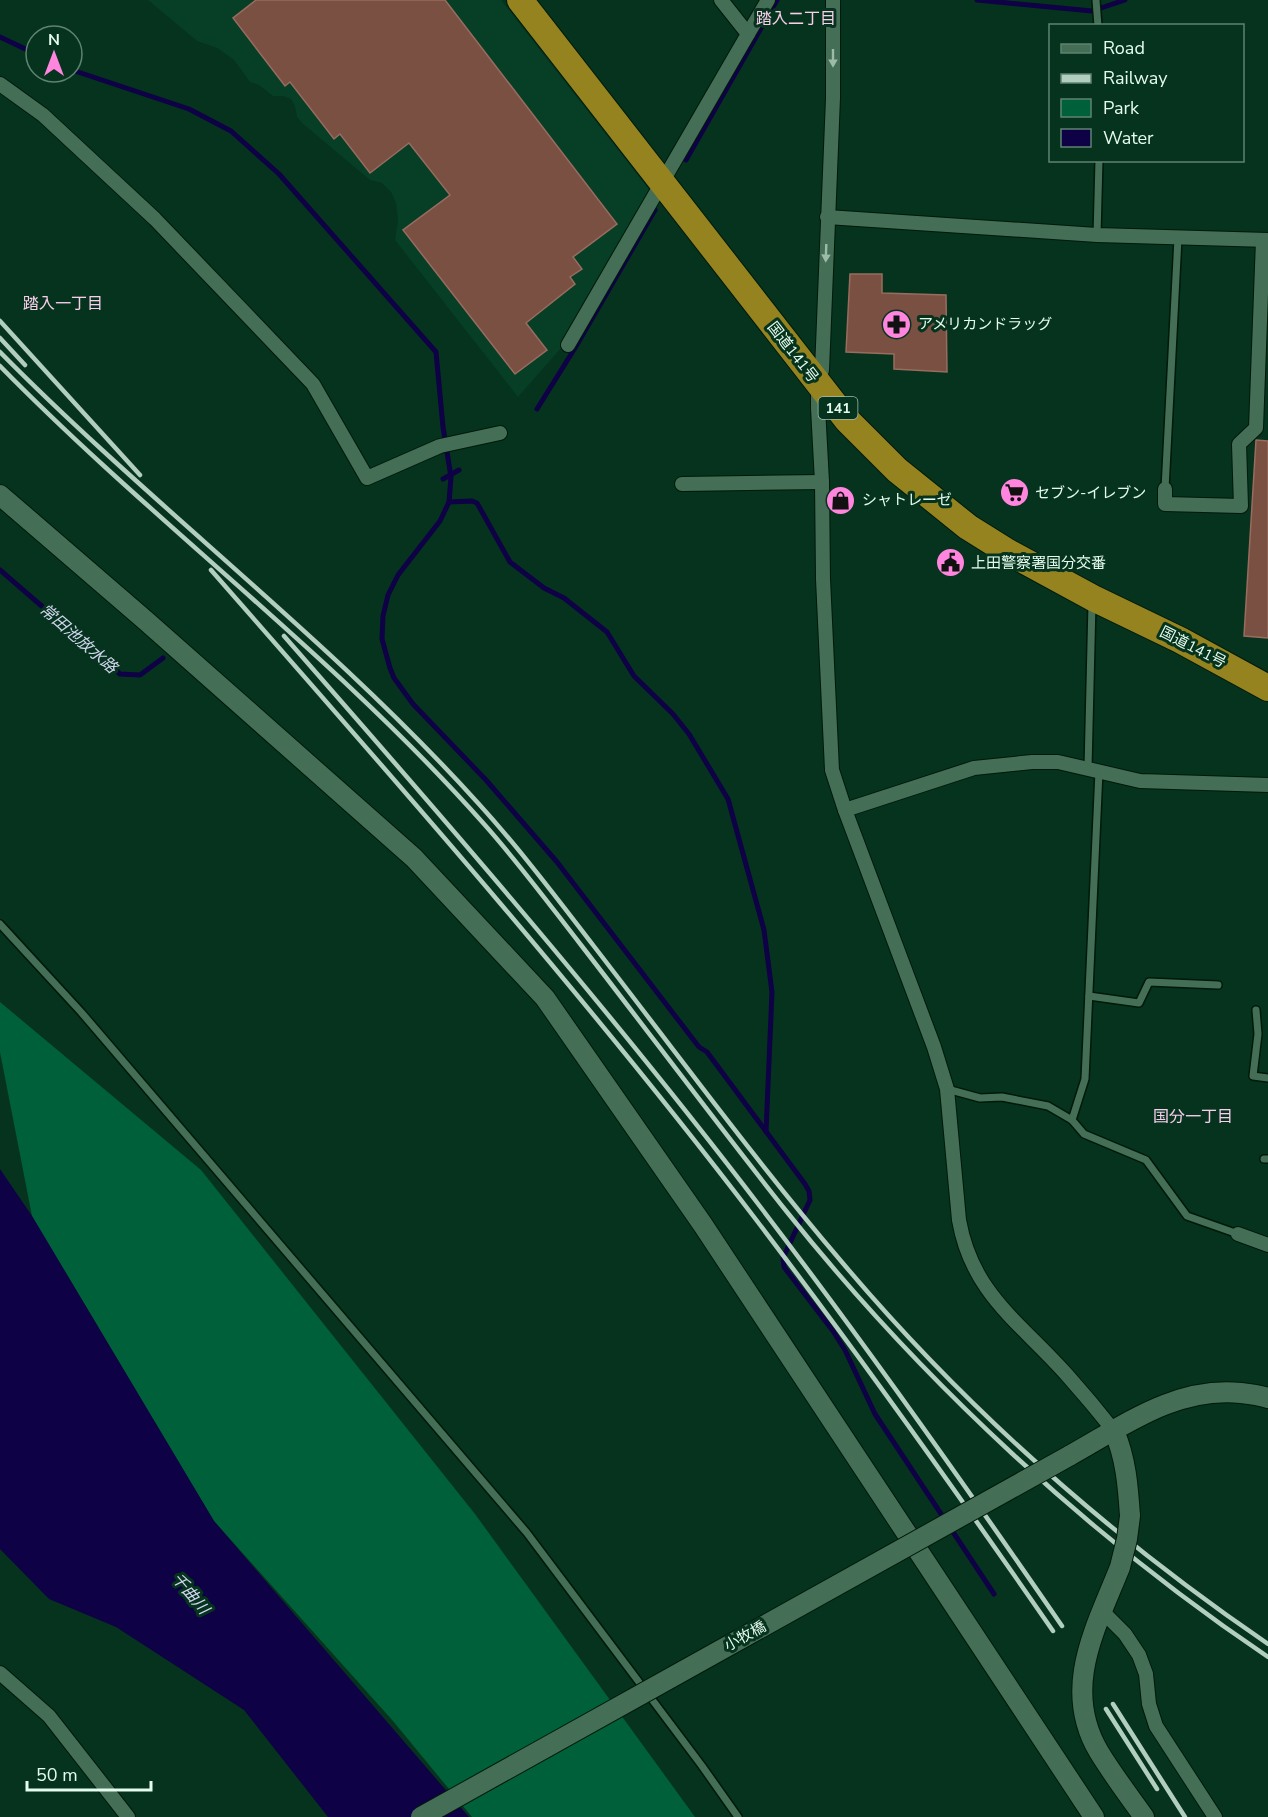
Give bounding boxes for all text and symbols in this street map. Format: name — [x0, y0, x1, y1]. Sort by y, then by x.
district label: 踏入二丁目 — [756, 8, 836, 30]
north arrow — [24, 24, 84, 84]
legend — [1049, 24, 1244, 162]
text: N — [48, 29, 60, 51]
text: Road — [1103, 36, 1145, 60]
one-way arrow — [828, 49, 838, 68]
text: Railway — [1103, 66, 1168, 90]
text: Park — [1103, 96, 1140, 120]
text: Water — [1103, 126, 1154, 150]
one-way arrow — [822, 244, 831, 263]
district label: 踏入一丁目 — [23, 293, 103, 315]
pharmacy icon: アメリカンドラッグ — [881, 308, 913, 340]
place label: アメリカンドラッグ — [918, 314, 1052, 334]
street label: 国道141号 — [763, 317, 823, 387]
road number: 141 — [818, 397, 858, 419]
supermarket icon: セブン-イレブン — [998, 477, 1030, 509]
place label: セブン-イレブン — [1035, 483, 1146, 503]
shop icon: シャトレーゼ — [825, 484, 857, 516]
place label: シャトレーゼ — [862, 490, 952, 510]
public building icon: 上田警察署国分交番 — [934, 547, 966, 579]
place label: 上田警察署国分交番 — [971, 553, 1106, 573]
water label: 常田池放水路 — [35, 599, 123, 680]
street label: 国道141号 — [1156, 622, 1230, 672]
district label: 国分一丁目 — [1153, 1106, 1233, 1128]
water label: 千曲川 — [166, 1568, 215, 1621]
street label: 小牧橋 — [720, 1616, 770, 1656]
scale bar — [27, 1754, 152, 1792]
text: 50 m — [36, 1763, 78, 1787]

